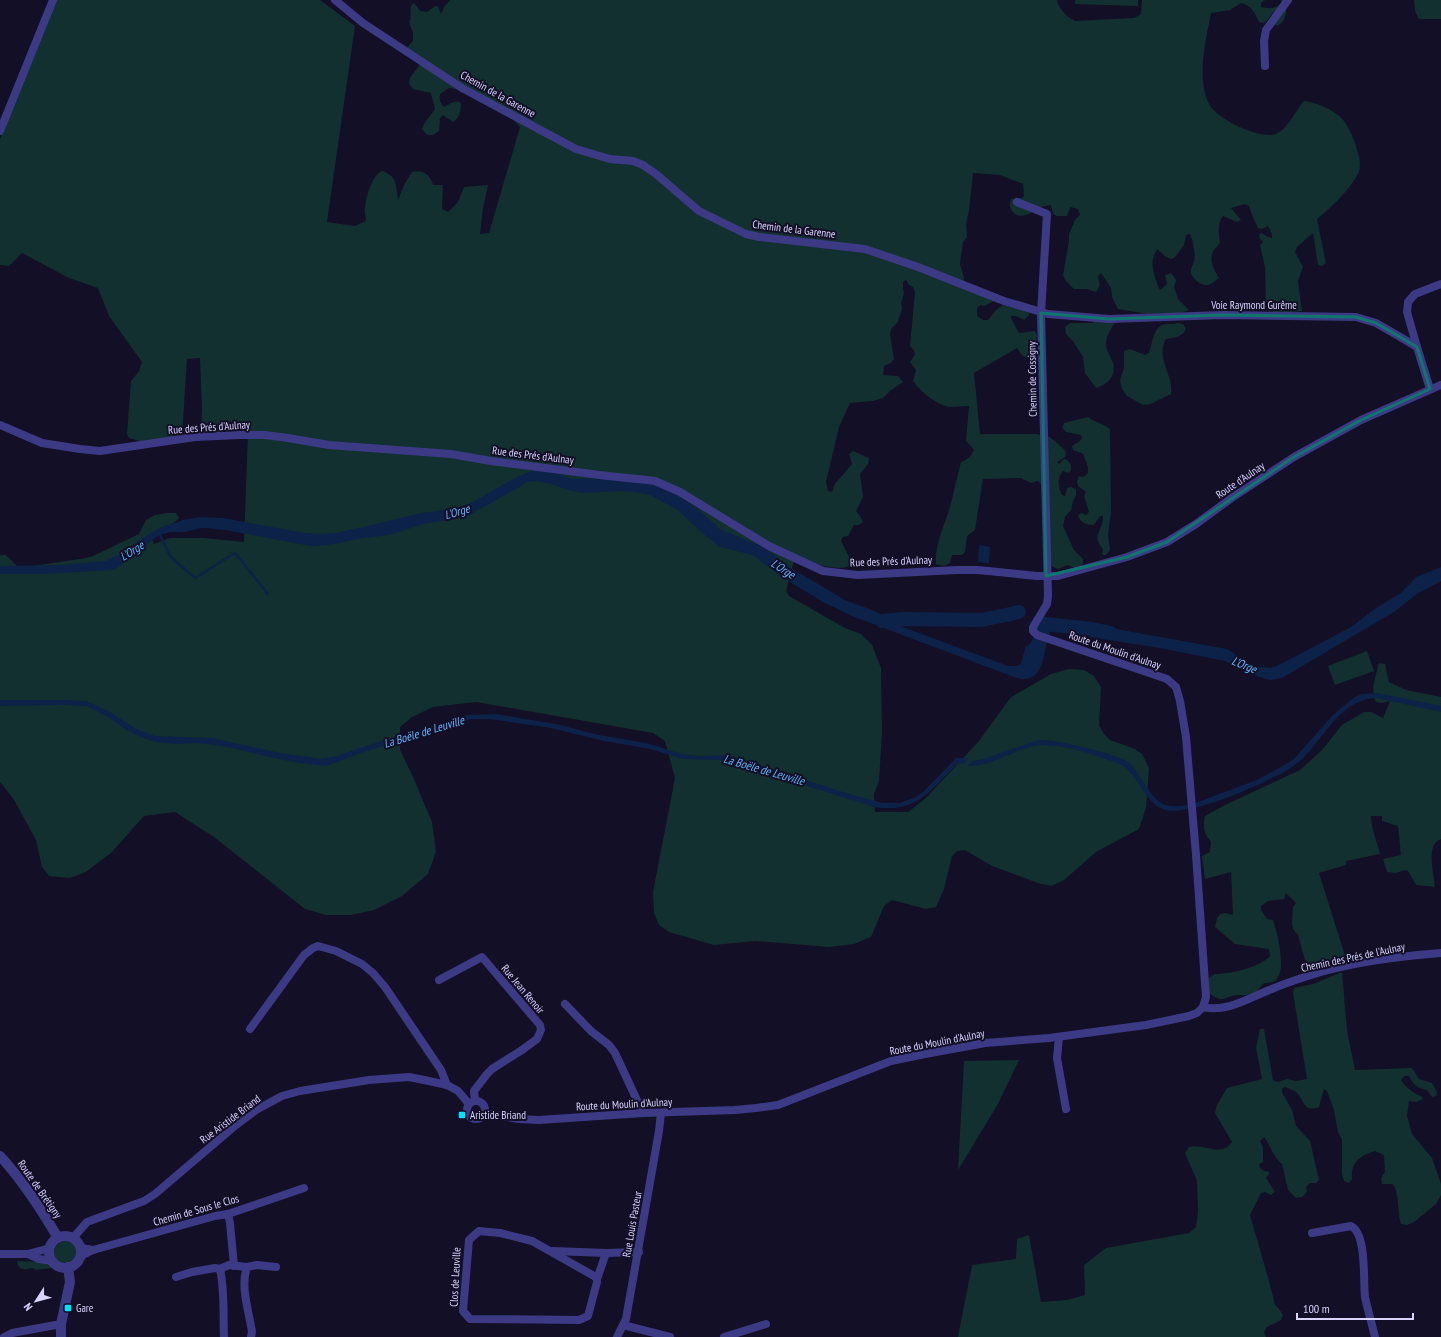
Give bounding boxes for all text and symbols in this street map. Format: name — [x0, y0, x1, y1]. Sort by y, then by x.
street label: Chemin de la Garenne — [458, 68, 538, 121]
street label: Chemin de la Garenne — [752, 217, 837, 241]
street label: Voie Raymond Gurême — [1210, 298, 1297, 312]
street label: Chemin de Cossigny — [1024, 340, 1040, 417]
street label: Rue des Prés d'Aulnay — [168, 417, 251, 437]
street label: Rue des Prés d'Aulnay — [491, 443, 575, 467]
street label: Route d'Aulnay — [1213, 458, 1268, 501]
water label: L'Orge — [442, 500, 472, 522]
water label: L'Orge — [117, 537, 147, 564]
street label: Rue des Prés d'Aulnay — [850, 553, 933, 569]
water label: L'Orge — [768, 555, 799, 582]
street label: Route du Moulin d'Aulnay — [1067, 628, 1164, 673]
water label: L'Orge — [1230, 653, 1260, 677]
water label: La Boële de Leuville — [382, 712, 467, 751]
water label: La Boële de Leuville — [722, 751, 807, 789]
street label: Chemin des Prés de l'Aulnay — [1300, 939, 1407, 975]
street label: Rue Jean Renoir — [498, 961, 548, 1017]
street label: Route du Moulin d'Aulnay — [888, 1026, 986, 1058]
street label: Rue Aristide Briand — [197, 1091, 263, 1146]
street label: Route du Moulin d'Aulnay — [576, 1094, 673, 1114]
place label: Aristide Briand — [470, 1108, 526, 1122]
marker: Aristide Briand — [457, 1110, 467, 1120]
street label: Route de Brétigny — [15, 1157, 66, 1221]
street label: Rue Louis Pasteur — [619, 1190, 645, 1258]
street label: Chemin de Sous le Clos — [152, 1191, 241, 1229]
street label: Clos de Leuville — [446, 1246, 464, 1307]
north arrow — [16, 1281, 56, 1321]
scale bar — [1297, 1295, 1413, 1321]
text: N — [20, 1300, 35, 1313]
place label: Gare — [76, 1301, 94, 1315]
text: 100 m — [1303, 1301, 1330, 1316]
marker: Gare — [63, 1303, 73, 1313]

